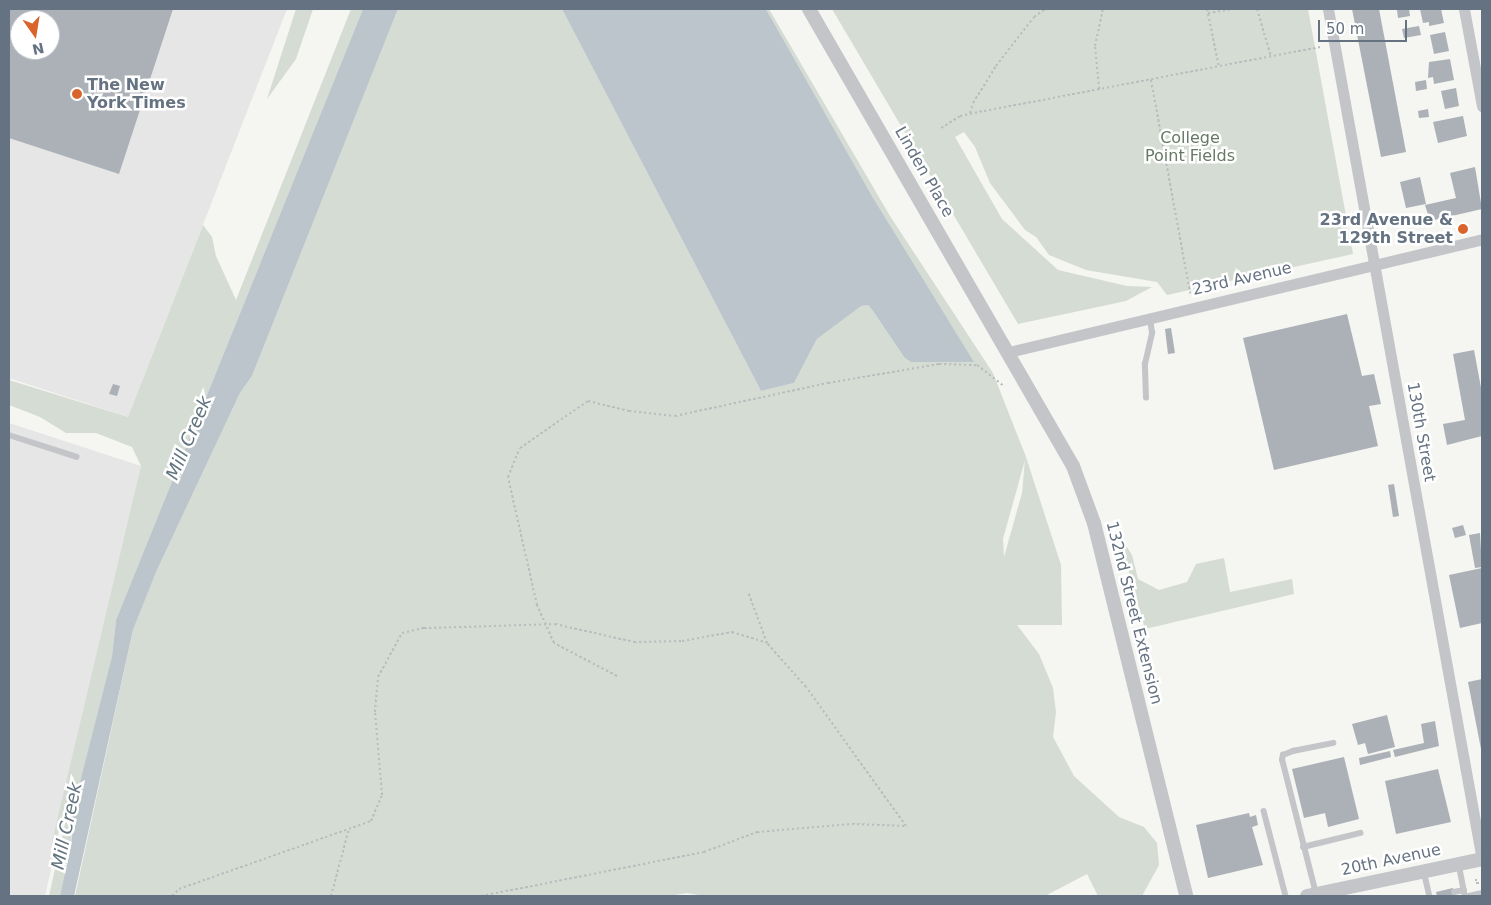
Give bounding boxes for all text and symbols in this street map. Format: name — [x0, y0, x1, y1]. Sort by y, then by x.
north arrow — [10, 10, 60, 60]
scale bar — [1321, 10, 1410, 42]
text: 50 m — [1326, 20, 1364, 38]
text: N — [31, 40, 46, 58]
place label: The New York Times — [87, 75, 186, 113]
marker: The New York Times — [71, 88, 83, 100]
street label: Linden Place — [890, 123, 958, 221]
park label: College Point Fields — [1145, 128, 1235, 166]
place label: 23rd Avenue & 129th Street — [1320, 210, 1453, 248]
marker: 23rd Avenue & 129th Street — [1457, 223, 1469, 235]
street label: 23rd Avenue — [1190, 258, 1294, 300]
street label: 130th Street — [1403, 381, 1439, 483]
water label: Mill Creek — [162, 393, 216, 483]
street label: 132nd Street Extension — [1102, 519, 1166, 707]
water label: Mill Creek — [47, 780, 87, 872]
street label: 20th Avenue — [1339, 840, 1443, 880]

